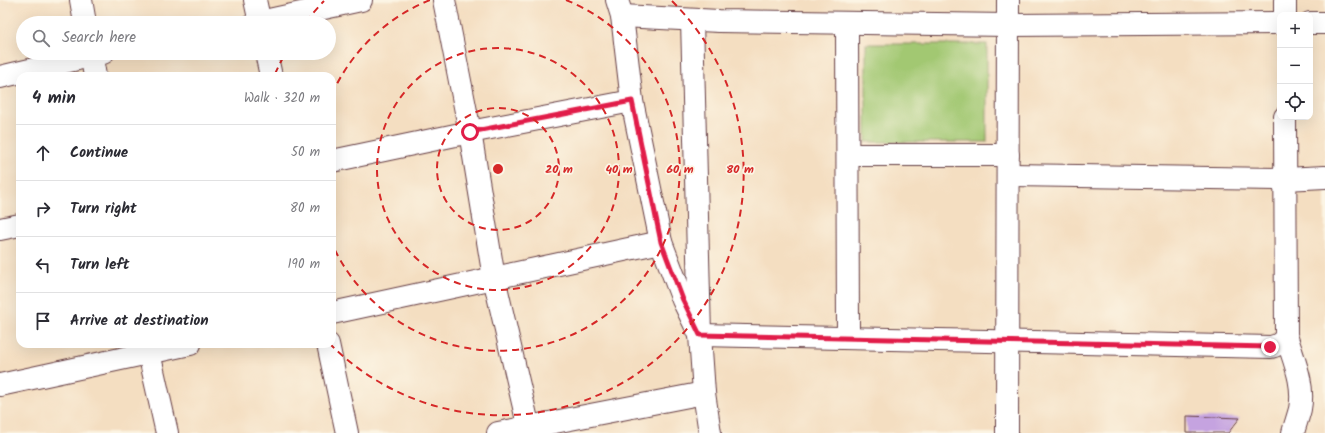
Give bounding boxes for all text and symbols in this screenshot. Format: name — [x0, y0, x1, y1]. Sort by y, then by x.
map controls — [1277, 12, 1313, 120]
button: + — [1277, 12, 1313, 48]
search box — [16, 16, 336, 60]
text: Search here — [62, 26, 136, 50]
icon: search — [30, 27, 52, 49]
button: − — [1277, 48, 1313, 84]
button: locate — [1277, 84, 1313, 120]
text: 4 min — [32, 85, 76, 112]
text: Walk · 320 m — [244, 88, 320, 109]
route start — [461, 123, 479, 141]
text: Continue — [70, 141, 128, 165]
icon: ahead — [32, 142, 54, 164]
text: 50 m — [291, 142, 320, 163]
text: 20 m — [545, 160, 573, 179]
text: 40 m — [605, 160, 633, 179]
text: 60 m — [666, 160, 694, 179]
text: 80 m — [726, 160, 754, 179]
centre of rings — [491, 162, 505, 176]
text: Turn right — [70, 197, 137, 221]
icon: right — [32, 198, 54, 220]
text: 80 m — [290, 198, 320, 219]
text: Turn left — [70, 253, 130, 277]
icon: left — [32, 254, 54, 276]
text: 190 m — [288, 254, 320, 275]
text: Arrive at destination — [70, 309, 209, 333]
icon: arrive — [32, 310, 54, 332]
route end — [1261, 338, 1279, 356]

